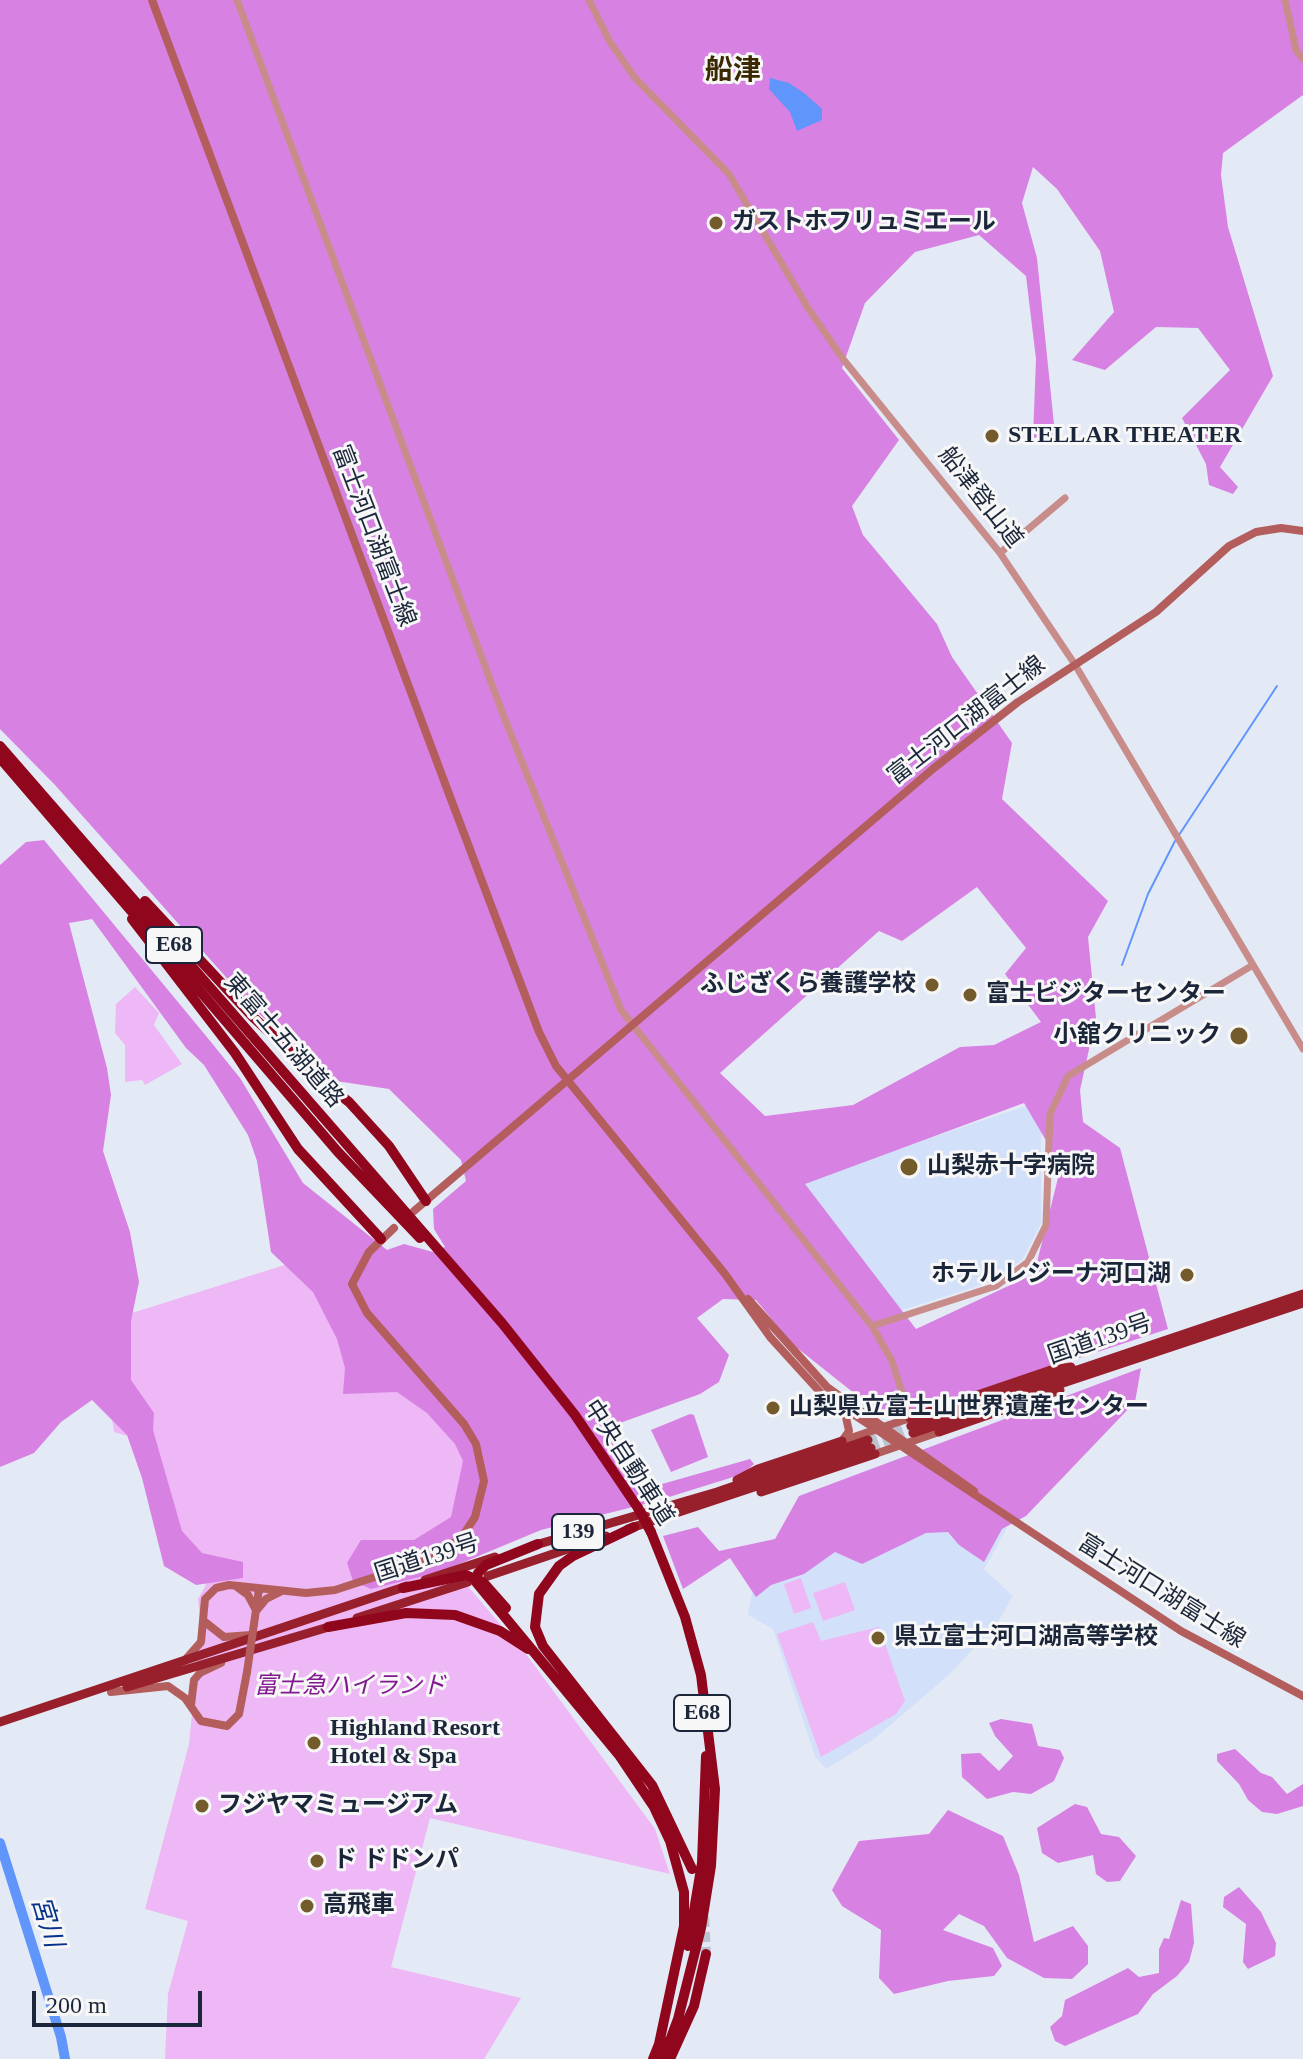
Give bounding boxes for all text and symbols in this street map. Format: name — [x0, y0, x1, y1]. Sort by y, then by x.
district label: 船津 — [705, 55, 761, 89]
place label: ガストホフリュミエール — [732, 209, 996, 237]
marker: ガストホフリュミエール — [707, 214, 725, 232]
place label: STELLAR THEATER — [1008, 422, 1242, 450]
marker: STELLAR THEATER — [983, 427, 1001, 445]
street label: 富士河口湖富士線 — [325, 441, 421, 631]
street label: 船津登山道 — [932, 442, 1028, 554]
street label: 富士河口湖富士線 — [882, 651, 1052, 791]
road number: E68 — [146, 927, 202, 963]
street label: 東富士五湖道路 — [217, 968, 349, 1114]
place label: ふじざくら養護学校 — [700, 971, 916, 999]
marker: ふじざくら養護学校 — [923, 976, 941, 994]
place label: 富士ビジターセンター — [986, 981, 1226, 1009]
marker: 富士ビジターセンター — [961, 986, 979, 1004]
place label: 小舘クリニック — [1053, 1022, 1221, 1050]
marker: 小舘クリニック — [1228, 1025, 1250, 1047]
place label: 山梨赤十字病院 — [927, 1153, 1095, 1181]
marker: 山梨赤十字病院 — [898, 1156, 920, 1178]
place label: ホテルレジーナ河口湖 — [931, 1261, 1171, 1289]
marker: ホテルレジーナ河口湖 — [1178, 1266, 1196, 1284]
street label: 国道139号 — [1044, 1309, 1156, 1371]
place label: 山梨県立富士山世界遺産センター — [789, 1394, 1149, 1422]
street label: 中央自動車道 — [577, 1395, 679, 1531]
marker: 山梨県立富士山世界遺産センター — [764, 1399, 782, 1417]
road number: 139 — [552, 1514, 604, 1550]
street label: 国道139号 — [371, 1529, 483, 1589]
street label: 富士河口湖富士線 — [1072, 1529, 1250, 1655]
place label: 県立富士河口湖高等学校 — [894, 1624, 1158, 1652]
marker: 県立富士河口湖高等学校 — [869, 1629, 887, 1647]
park label: 富士急ハイランド — [254, 1673, 446, 1701]
road number: E68 — [674, 1695, 730, 1731]
place label: Highland Resort Hotel & Spa — [330, 1715, 500, 1771]
marker: Highland Resort Hotel & Spa — [305, 1734, 323, 1752]
place label: フジヤマミュージアム — [218, 1792, 458, 1820]
marker: フジヤマミュージアム — [193, 1797, 211, 1815]
place label: ド ドドンパ — [333, 1847, 459, 1875]
marker: ド ドドンパ — [308, 1852, 326, 1870]
place label: 高飛車 — [323, 1892, 395, 1920]
water label: 宮川 — [23, 1893, 69, 1951]
marker: 高飛車 — [298, 1897, 316, 1915]
scale bar — [36, 1975, 206, 2025]
text: 200 m — [46, 1992, 107, 2018]

